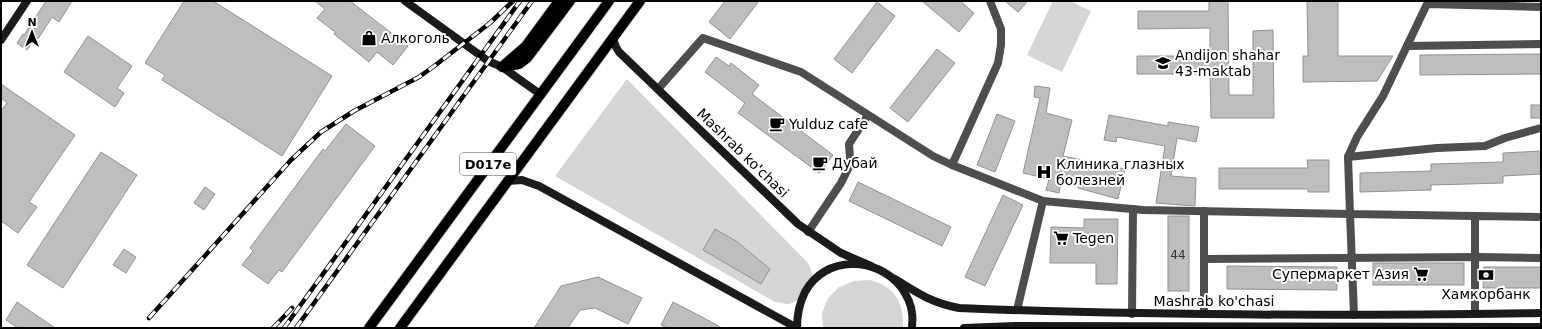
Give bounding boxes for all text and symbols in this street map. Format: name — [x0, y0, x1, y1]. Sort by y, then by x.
north arrow — [12, 12, 52, 52]
text: N — [27, 16, 37, 29]
shop icon: Алкоголь — [360, 29, 378, 47]
place label: Алкоголь — [381, 30, 450, 46]
place label: Andijon shahar 43-maktab — [1175, 47, 1280, 79]
school or university icon: Andijon shahar 43-maktab — [1154, 54, 1172, 72]
street label: Mashrab ko'chasi — [694, 105, 792, 201]
cafe icon: Yulduz cafe — [768, 115, 786, 133]
place label: Yulduz cafe — [788, 116, 868, 132]
road number: D017e — [460, 153, 516, 175]
cafe icon: Дубай — [811, 154, 829, 172]
place label: Дубай — [832, 155, 878, 171]
place label: Клиника глазных болезней — [1056, 156, 1185, 188]
hospital icon: Клиника глазных болезней — [1035, 163, 1053, 181]
supermarket icon: Tegen — [1052, 229, 1070, 247]
place label: Tegen — [1072, 230, 1114, 246]
house number: 44 — [1170, 248, 1186, 262]
supermarket icon: Супермаркет Азия — [1412, 265, 1430, 283]
place label: Супермаркет Азия — [1272, 266, 1409, 282]
bank icon: Хамкорбанк — [1477, 266, 1495, 284]
place label: Хамкорбанк — [1441, 286, 1531, 302]
street label: Mashrab ko'chasi — [1154, 293, 1274, 309]

